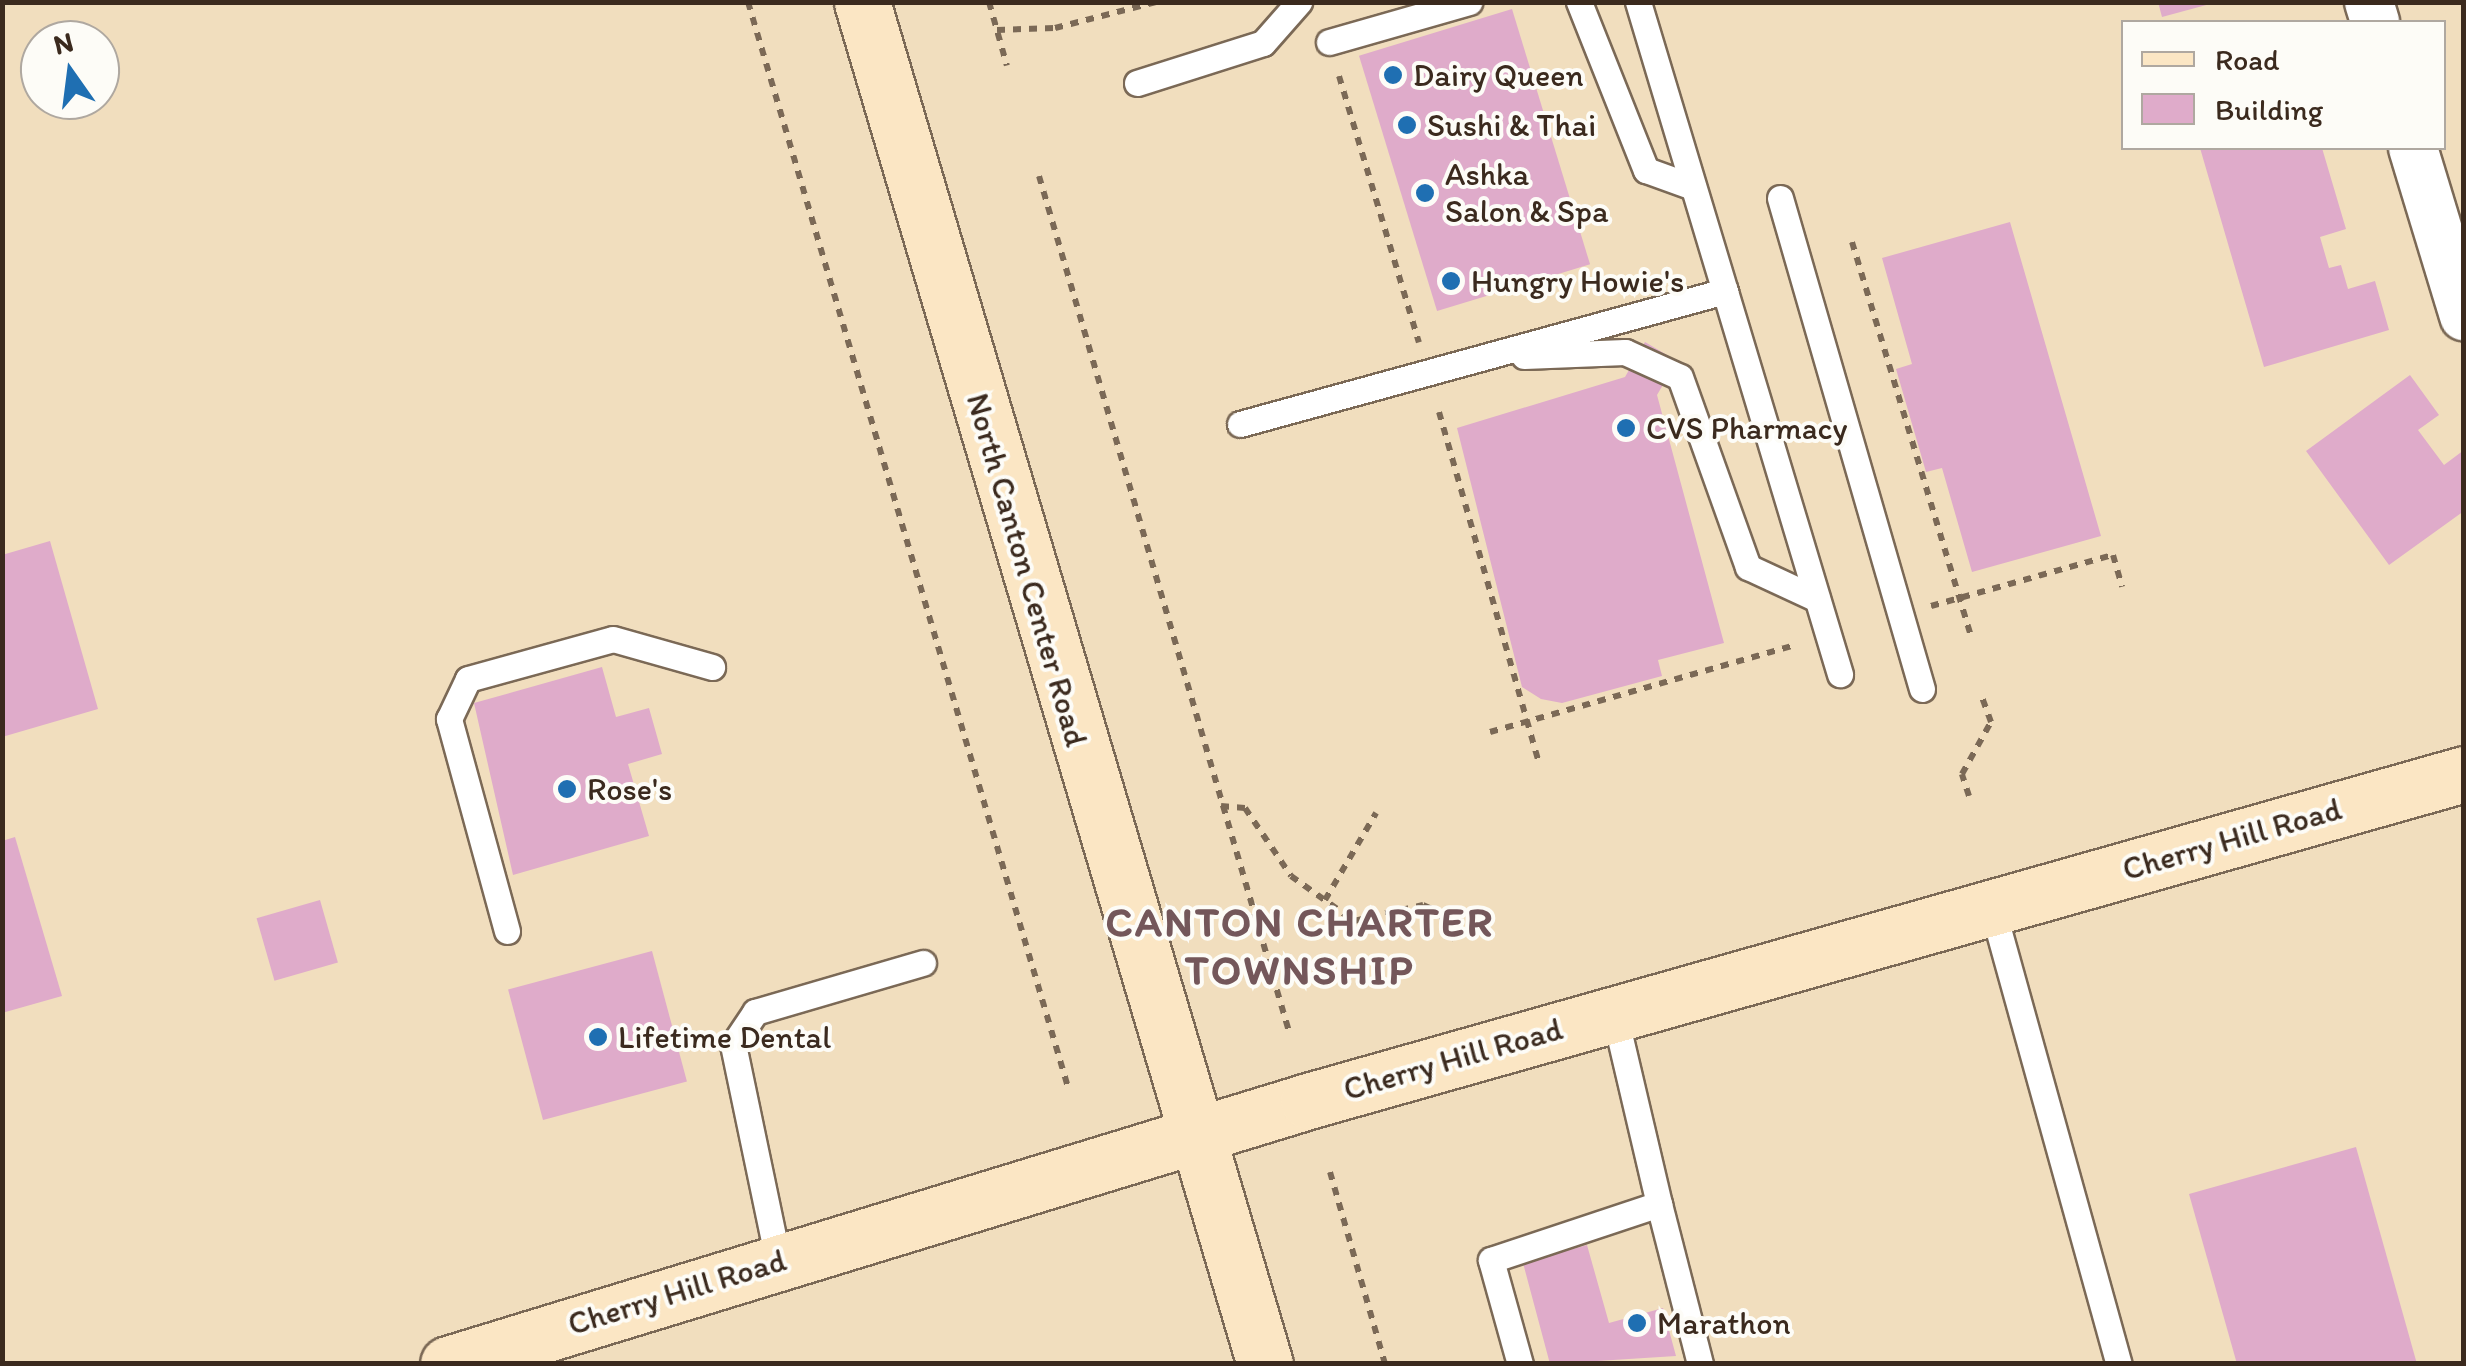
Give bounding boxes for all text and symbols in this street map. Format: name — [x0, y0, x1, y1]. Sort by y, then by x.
north arrow — [20, 20, 120, 120]
legend — [2121, 20, 2446, 150]
text: N — [50, 24, 77, 62]
text: Road — [2215, 41, 2280, 78]
place label: Dairy Queen — [1413, 56, 1584, 94]
marker: Dairy Queen — [1382, 64, 1404, 86]
text: Building — [2215, 91, 2323, 128]
place label: Sushi & Thai — [1427, 106, 1597, 144]
marker: Sushi & Thai — [1396, 114, 1418, 136]
place label: Ashka Salon & Spa — [1445, 156, 1609, 231]
marker: Ashka Salon & Spa — [1414, 182, 1436, 204]
place label: Hungry Howie's — [1471, 262, 1684, 300]
marker: Hungry Howie's — [1440, 270, 1462, 292]
street label: North Canton Center Road — [958, 389, 1096, 751]
place label: CVS Pharmacy — [1646, 409, 1848, 447]
marker: CVS Pharmacy — [1615, 417, 1637, 439]
place label: Rose's — [587, 770, 672, 808]
marker: Rose's — [556, 778, 578, 800]
street label: Cherry Hill Road — [2119, 790, 2345, 888]
district label: CANTON CHARTER TOWNSHIP — [1105, 897, 1495, 996]
street label: Cherry Hill Road — [1340, 1010, 1566, 1108]
place label: Lifetime Dental — [618, 1018, 830, 1056]
marker: Lifetime Dental — [587, 1026, 609, 1048]
street label: Cherry Hill Road — [564, 1241, 790, 1343]
place label: Marathon — [1657, 1304, 1791, 1342]
marker: Marathon — [1626, 1312, 1648, 1334]

